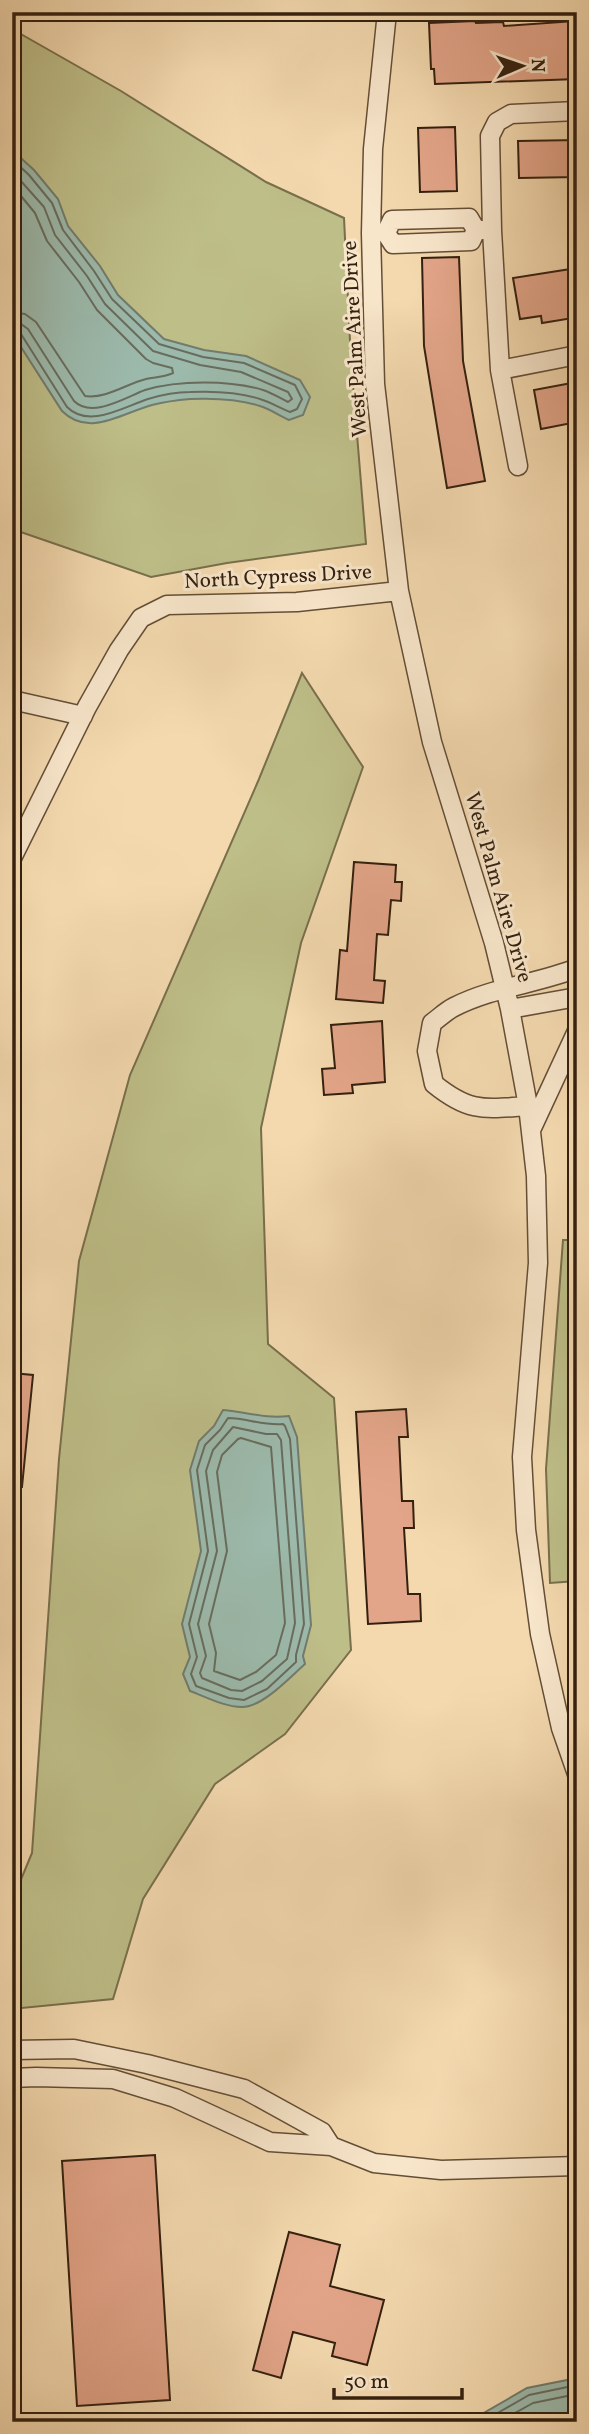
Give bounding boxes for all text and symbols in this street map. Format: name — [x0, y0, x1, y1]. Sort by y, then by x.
north arrow — [488, 32, 558, 102]
text: N — [524, 58, 550, 73]
street label: West Palm Aire Drive — [336, 240, 375, 438]
street label: North Cypress Drive — [183, 558, 373, 597]
street label: West Palm Aire Drive — [456, 789, 539, 986]
scale bar — [334, 2357, 461, 2401]
text: 50 m — [344, 2368, 389, 2397]

